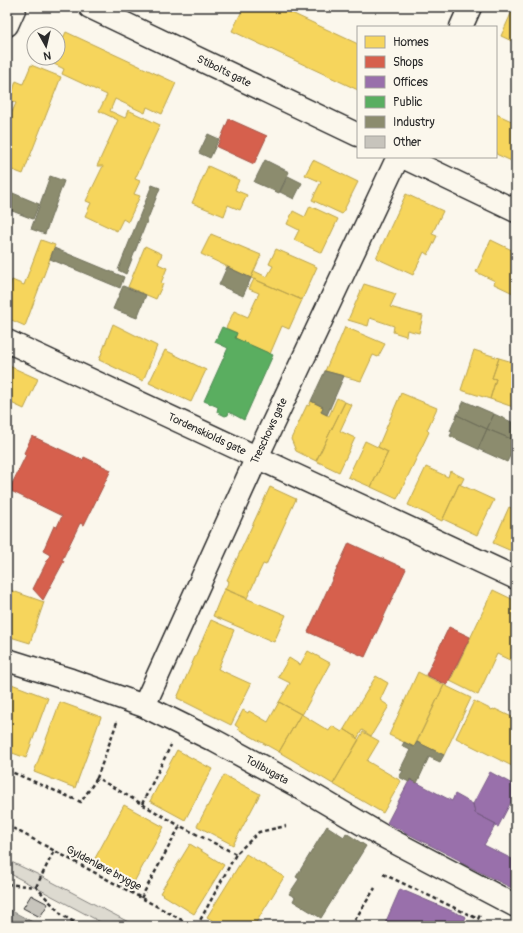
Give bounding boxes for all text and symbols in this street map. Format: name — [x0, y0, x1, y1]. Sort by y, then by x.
north arrow — [26, 26, 66, 66]
legend — [357, 26, 497, 158]
text: Homes — [393, 35, 429, 50]
text: N — [42, 48, 52, 62]
street label: Stibolts gate — [195, 52, 254, 90]
text: Shops — [393, 55, 424, 70]
text: Offices — [393, 75, 429, 90]
text: Public — [393, 95, 423, 110]
text: Industry — [393, 115, 435, 130]
text: Other — [393, 135, 422, 150]
street label: Treschows gate — [248, 395, 290, 466]
street label: Tordenskiolds gate — [166, 410, 249, 458]
street label: Tollbugata — [243, 753, 291, 787]
street label: Gyldenløve brygge — [64, 843, 144, 894]

